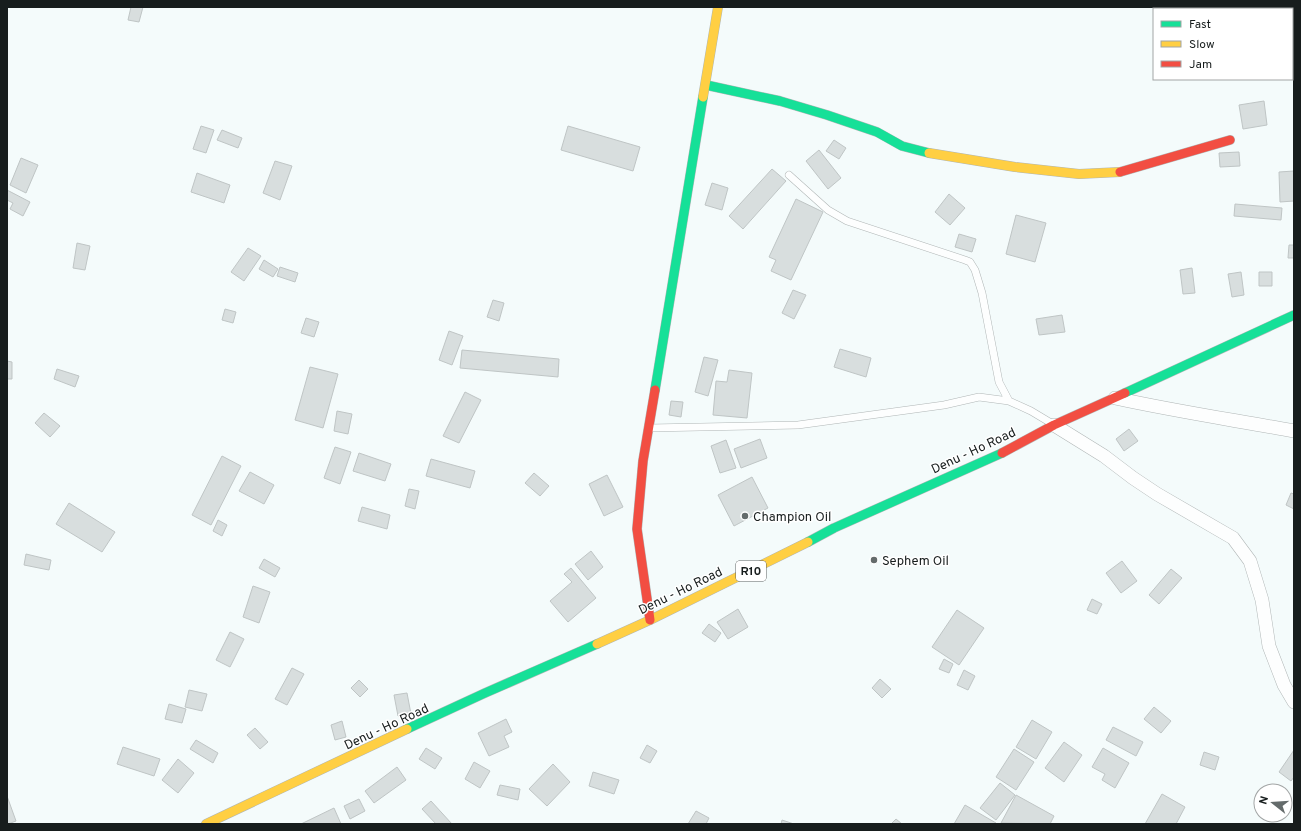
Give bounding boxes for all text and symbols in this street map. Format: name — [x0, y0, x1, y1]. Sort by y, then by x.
legend — [1153, 8, 1293, 80]
text: Fast — [1189, 17, 1211, 33]
text: Slow — [1189, 37, 1215, 53]
text: Jam — [1189, 57, 1212, 73]
street label: Denu - Ho Road — [929, 425, 1019, 478]
place label: Champion Oil — [753, 510, 831, 526]
marker: Champion Oil — [740, 511, 750, 521]
place label: Sephem Oil — [882, 554, 949, 570]
marker: Sephem Oil — [869, 555, 879, 565]
road number: R10 — [736, 561, 766, 581]
street label: Denu - Ho Road — [636, 565, 725, 619]
street label: Denu - Ho Road — [342, 701, 432, 754]
north arrow — [1253, 783, 1293, 823]
text: N — [1257, 795, 1272, 806]

